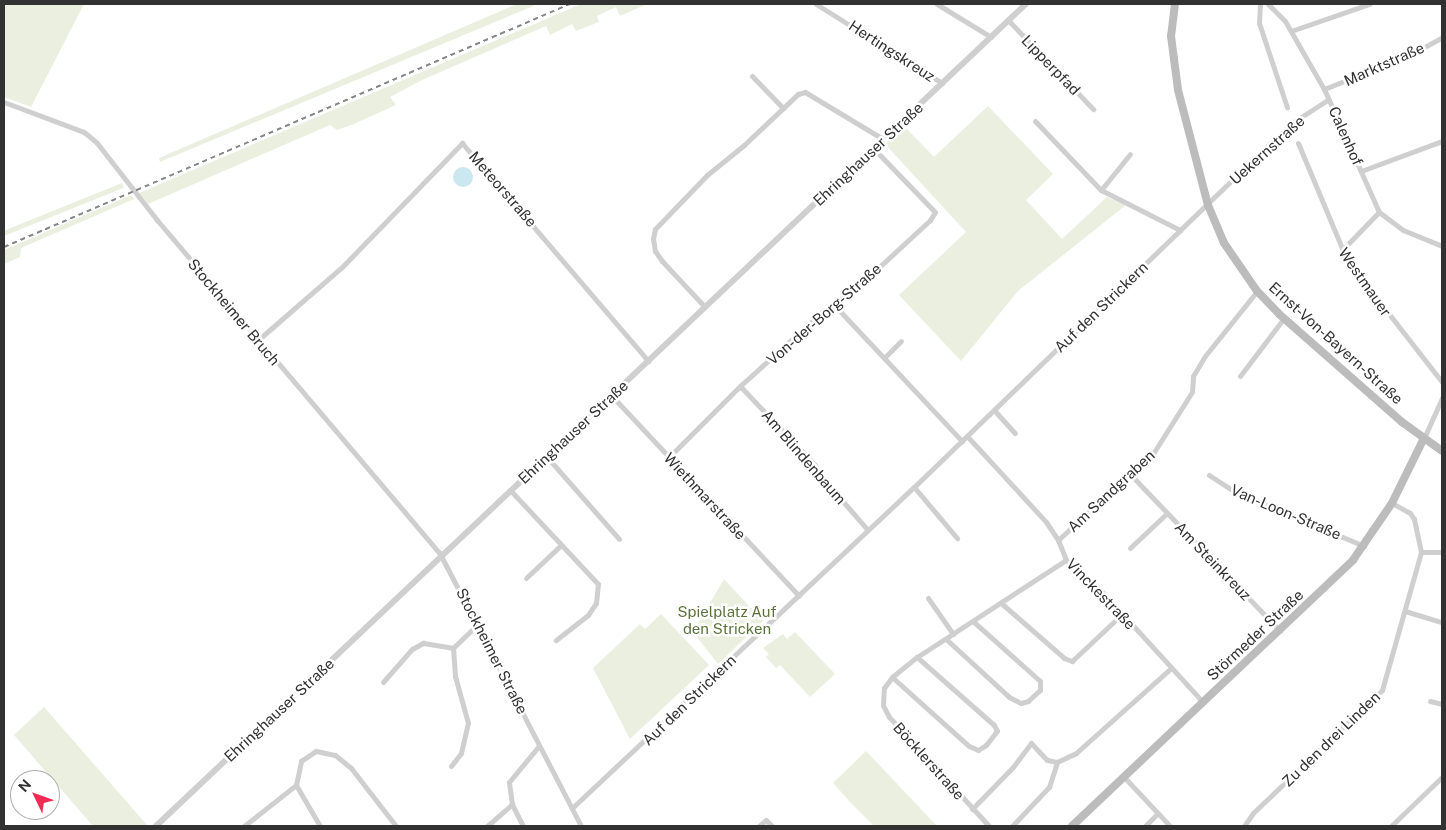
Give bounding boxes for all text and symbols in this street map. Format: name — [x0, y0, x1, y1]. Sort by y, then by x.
street label: Hertingskreuz — [846, 16, 938, 86]
street label: Lipperpfad — [1018, 31, 1084, 99]
street label: Marktstraße — [1341, 38, 1427, 90]
street label: Ehringhauser Straße — [809, 98, 927, 210]
street label: Calenhof — [1325, 104, 1367, 168]
street label: Uekernstraße — [1226, 112, 1308, 188]
street label: Meteorstraße — [465, 148, 541, 230]
street label: Westmauer — [1335, 244, 1395, 320]
street label: Stockheimer Bruch — [184, 255, 284, 369]
street label: Auf den Strickern — [1051, 258, 1151, 356]
street label: Von-der-Borg-Straße — [763, 259, 885, 369]
street label: Ernst-Von-Bayern-Straße — [1265, 278, 1407, 408]
street label: Ehringhauser Straße — [514, 376, 632, 488]
street label: Am Blindenbaum — [758, 406, 850, 508]
street label: Am Sandgraben — [1064, 446, 1158, 536]
street label: Wiethmarstraße — [660, 449, 750, 543]
street label: Van-Loon-Straße — [1228, 481, 1344, 543]
street label: Am Steinkreuz — [1171, 518, 1255, 604]
street label: Vinckestraße — [1063, 555, 1139, 633]
street label: Stockheimer Straße — [452, 585, 532, 717]
street label: Störmeder Straße — [1203, 586, 1307, 684]
park label: Spielplatz Auf den Stricken — [678, 602, 776, 637]
street label: Auf den Strickern — [639, 651, 739, 749]
street label: Ehringhauser Straße — [220, 654, 338, 766]
street label: Zu den drei Linden — [1278, 688, 1384, 790]
street label: Böcklerstraße — [890, 719, 968, 803]
north arrow — [10, 770, 60, 820]
text: N — [15, 776, 34, 795]

